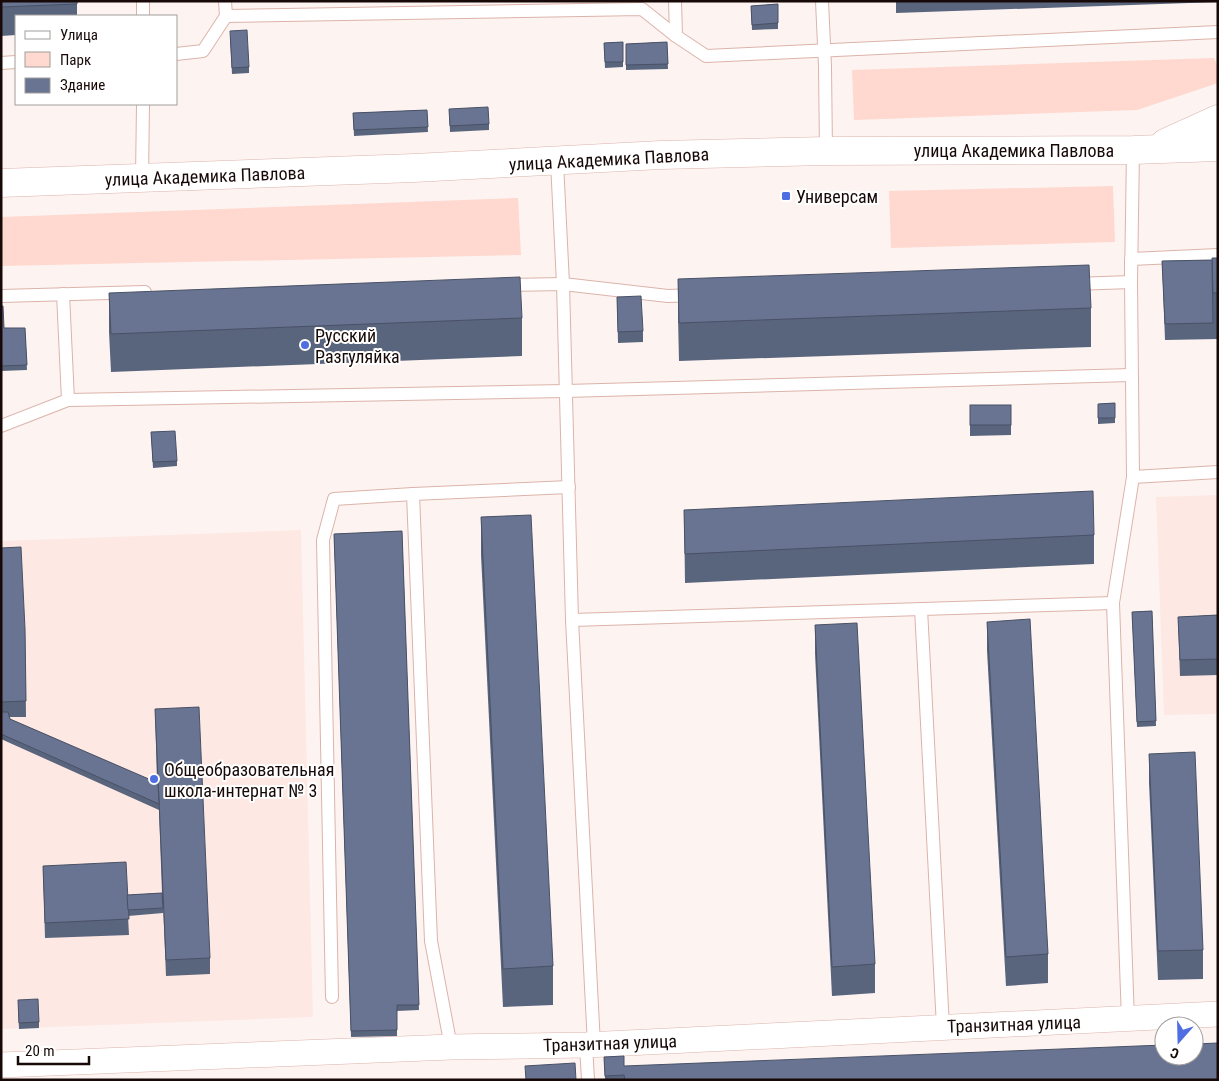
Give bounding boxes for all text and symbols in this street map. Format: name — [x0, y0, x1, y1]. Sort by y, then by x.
legend — [15, 15, 178, 105]
text: Улица — [60, 26, 98, 44]
text: Парк — [60, 51, 91, 69]
text: Здание — [60, 76, 105, 94]
street label: улица Академика Павлова — [914, 140, 1114, 161]
street label: улица Академика Павлова — [508, 143, 710, 175]
street label: улица Академика Павлова — [105, 162, 305, 190]
place label: Универсам — [796, 186, 878, 207]
marker: Универсам — [780, 190, 792, 202]
place label: Русский Разгуляйка — [315, 325, 400, 367]
marker: Русский Разгуляйка — [299, 339, 311, 351]
place label: Общеобразовательная школа-интернат № 3 — [164, 759, 334, 801]
marker: Общеобразовательная школа-интернат № 3 — [148, 773, 160, 785]
street label: Транзитная улица — [947, 1011, 1081, 1037]
north arrow — [1154, 1016, 1204, 1066]
street label: Транзитная улица — [543, 1030, 677, 1056]
scale bar — [18, 1034, 89, 1066]
text: 20 m — [25, 1042, 55, 1060]
text: С — [1168, 1044, 1181, 1062]

